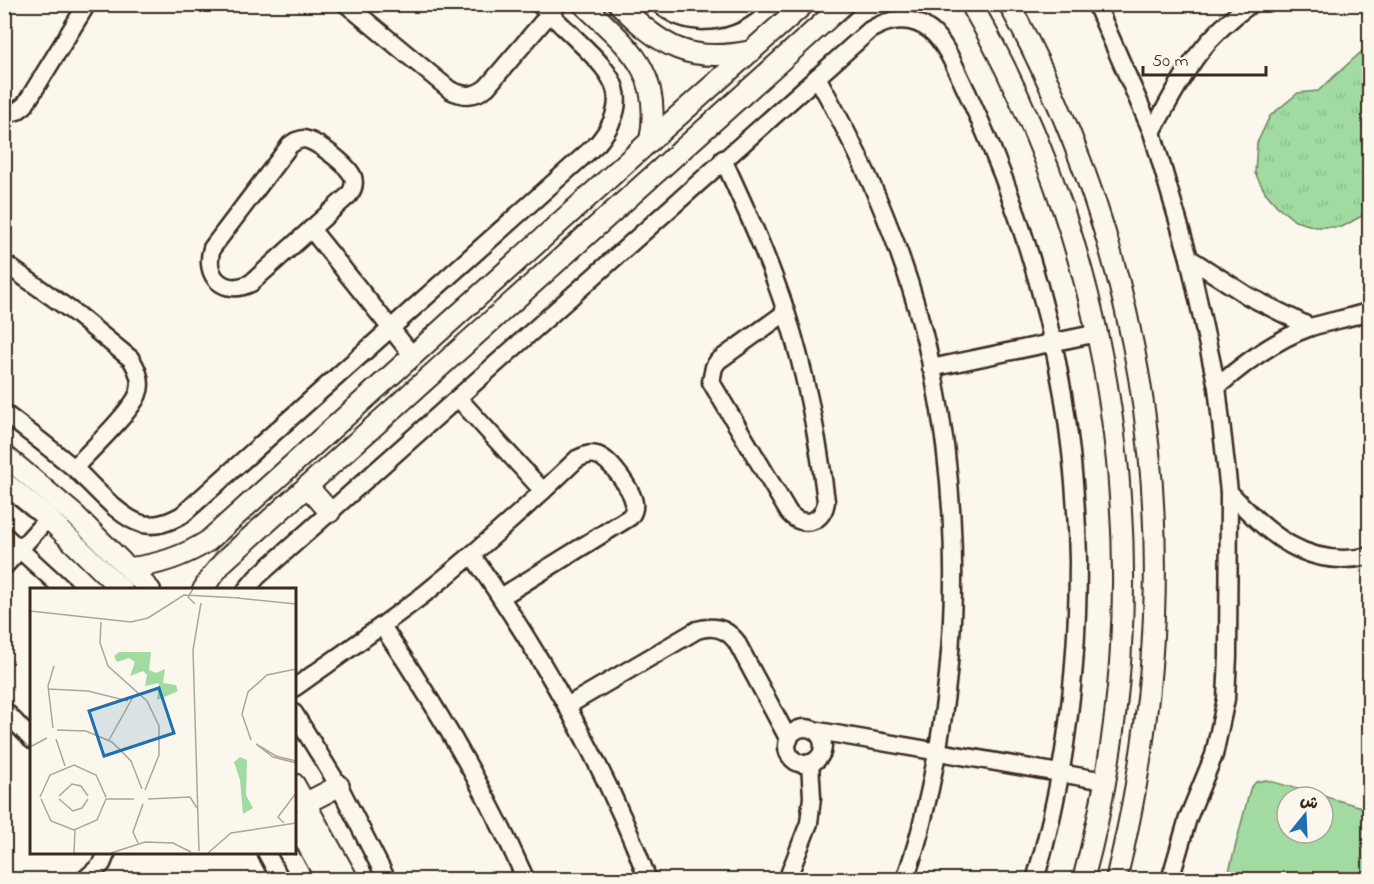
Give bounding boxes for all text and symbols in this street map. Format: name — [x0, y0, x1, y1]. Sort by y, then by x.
scale bar — [1143, 39, 1266, 77]
text: 50 m — [1152, 49, 1189, 75]
inset map — [30, 588, 296, 854]
north arrow — [1275, 785, 1335, 845]
text: ش — [1297, 789, 1321, 817]

